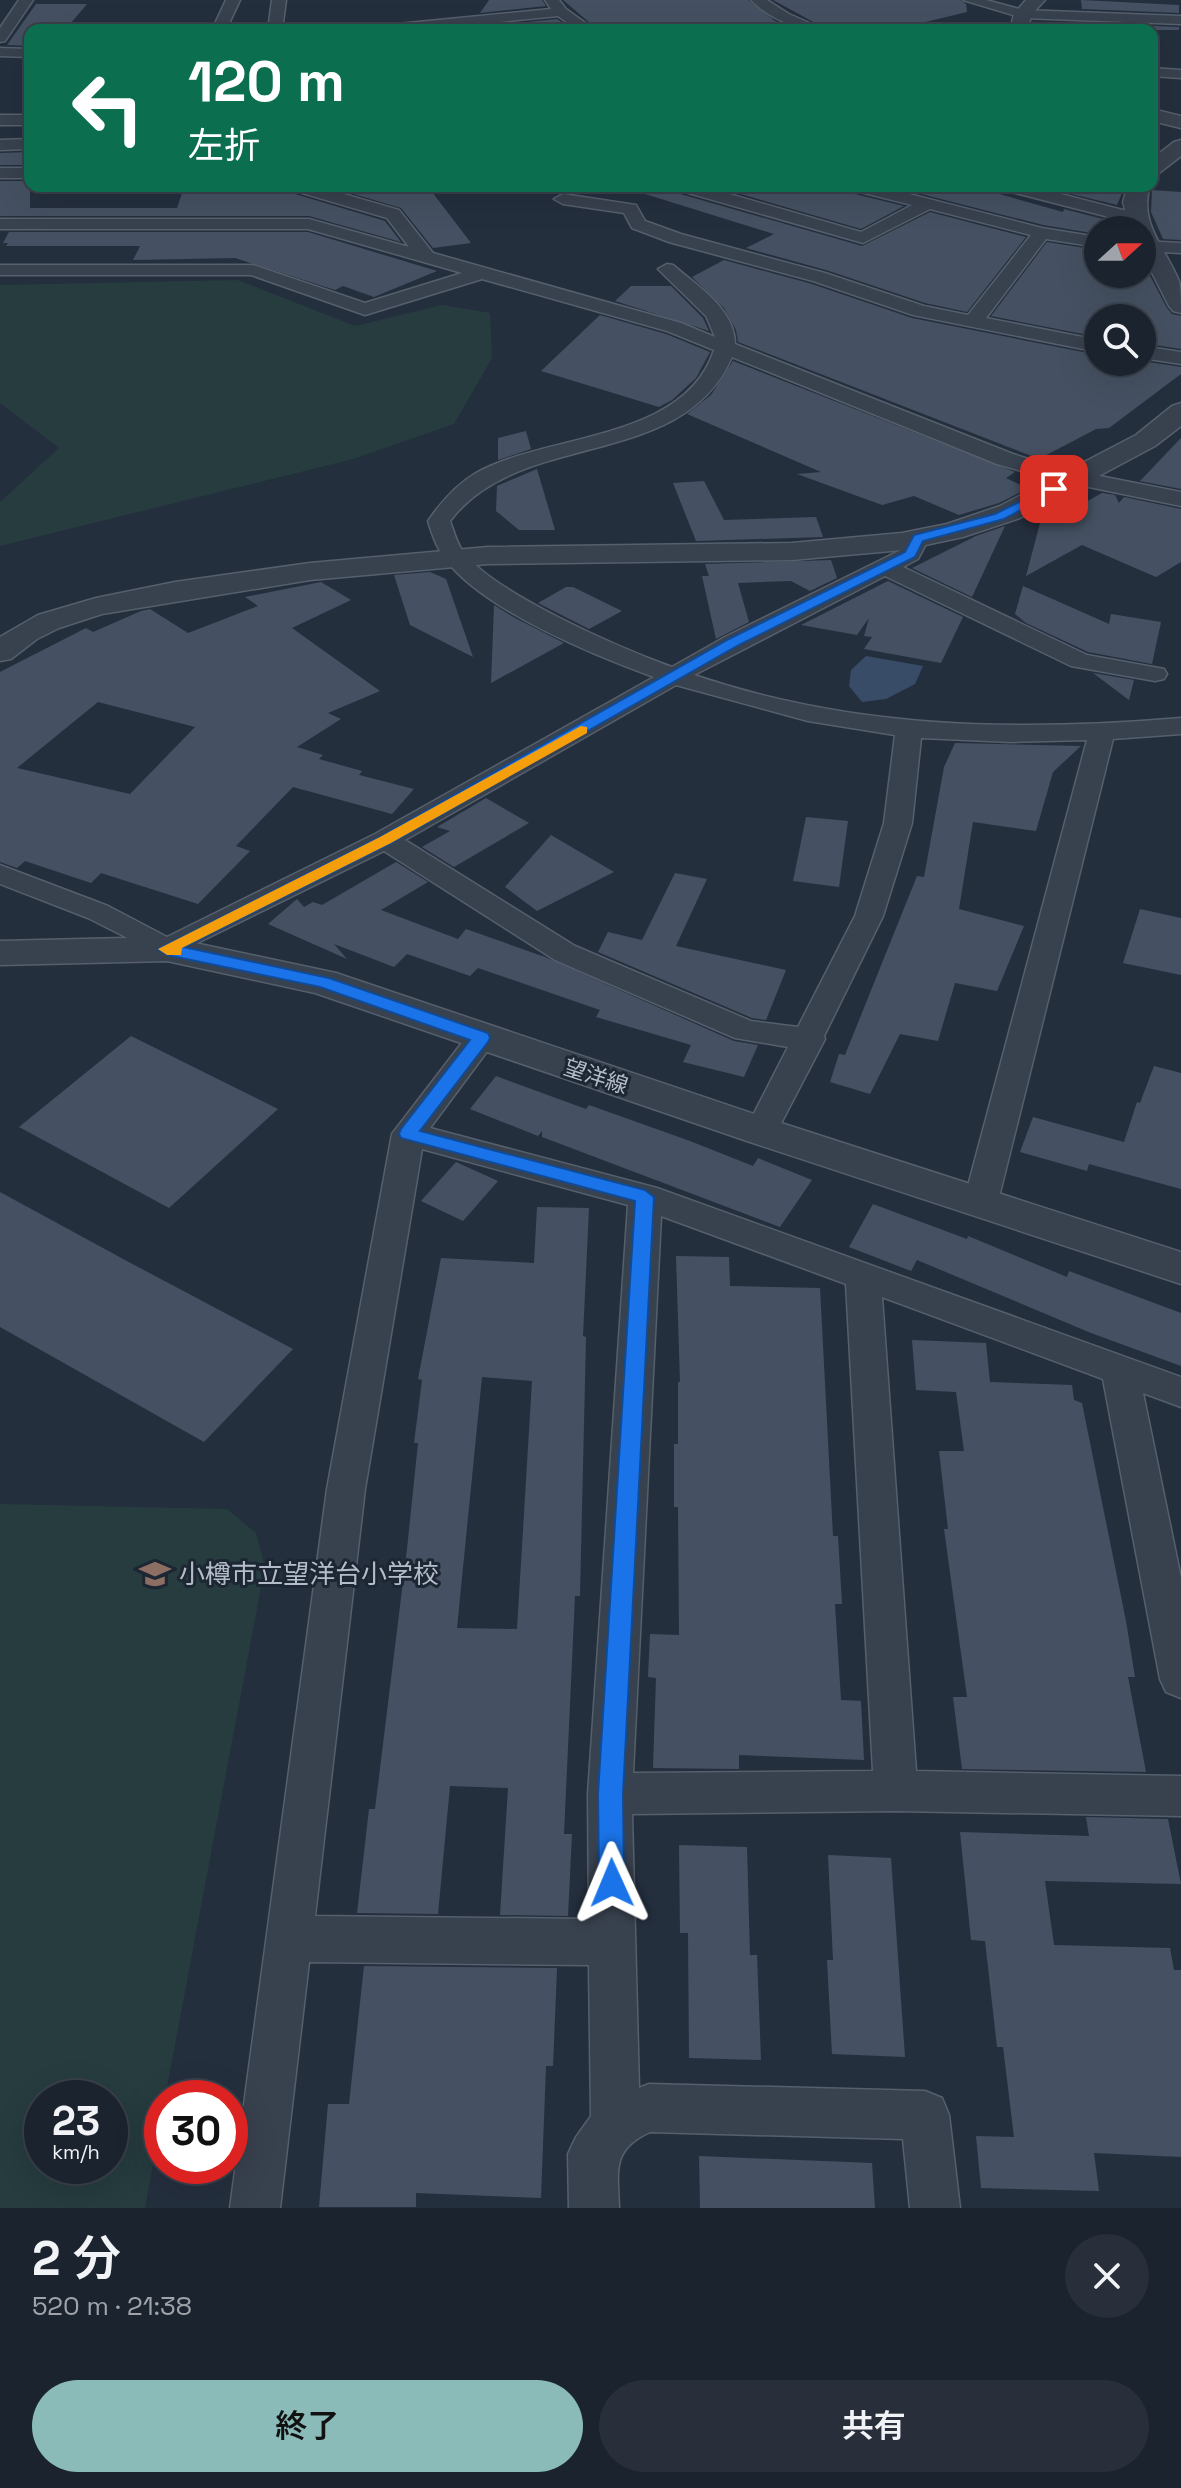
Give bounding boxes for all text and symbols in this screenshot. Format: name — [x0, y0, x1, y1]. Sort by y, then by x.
text: 120 m — [188, 46, 345, 117]
icon: left — [56, 56, 160, 160]
text: 左折 — [188, 123, 260, 169]
north arrow — [1084, 216, 1156, 288]
map controls — [1084, 216, 1156, 376]
button: search — [1084, 304, 1156, 376]
pin — [1020, 455, 1088, 523]
icon: arrive — [1032, 467, 1076, 511]
street label: 望洋線 — [560, 1052, 632, 1100]
school or university icon: 小樽市立望洋台小学校 — [138, 1557, 172, 1591]
place label: 小樽市立望洋台小学校 — [179, 1557, 439, 1591]
position arrow — [570, 1841, 654, 1925]
speed limit sign: 30 — [144, 2080, 248, 2184]
text: 23 — [52, 2096, 100, 2147]
text: km/h — [52, 2139, 100, 2165]
text: 2 分 — [32, 2228, 121, 2289]
button: close — [1065, 2234, 1149, 2318]
text: 520 m · 21:38 — [32, 2289, 192, 2323]
button: 終了 — [32, 2380, 583, 2472]
button: 共有 — [599, 2380, 1149, 2472]

